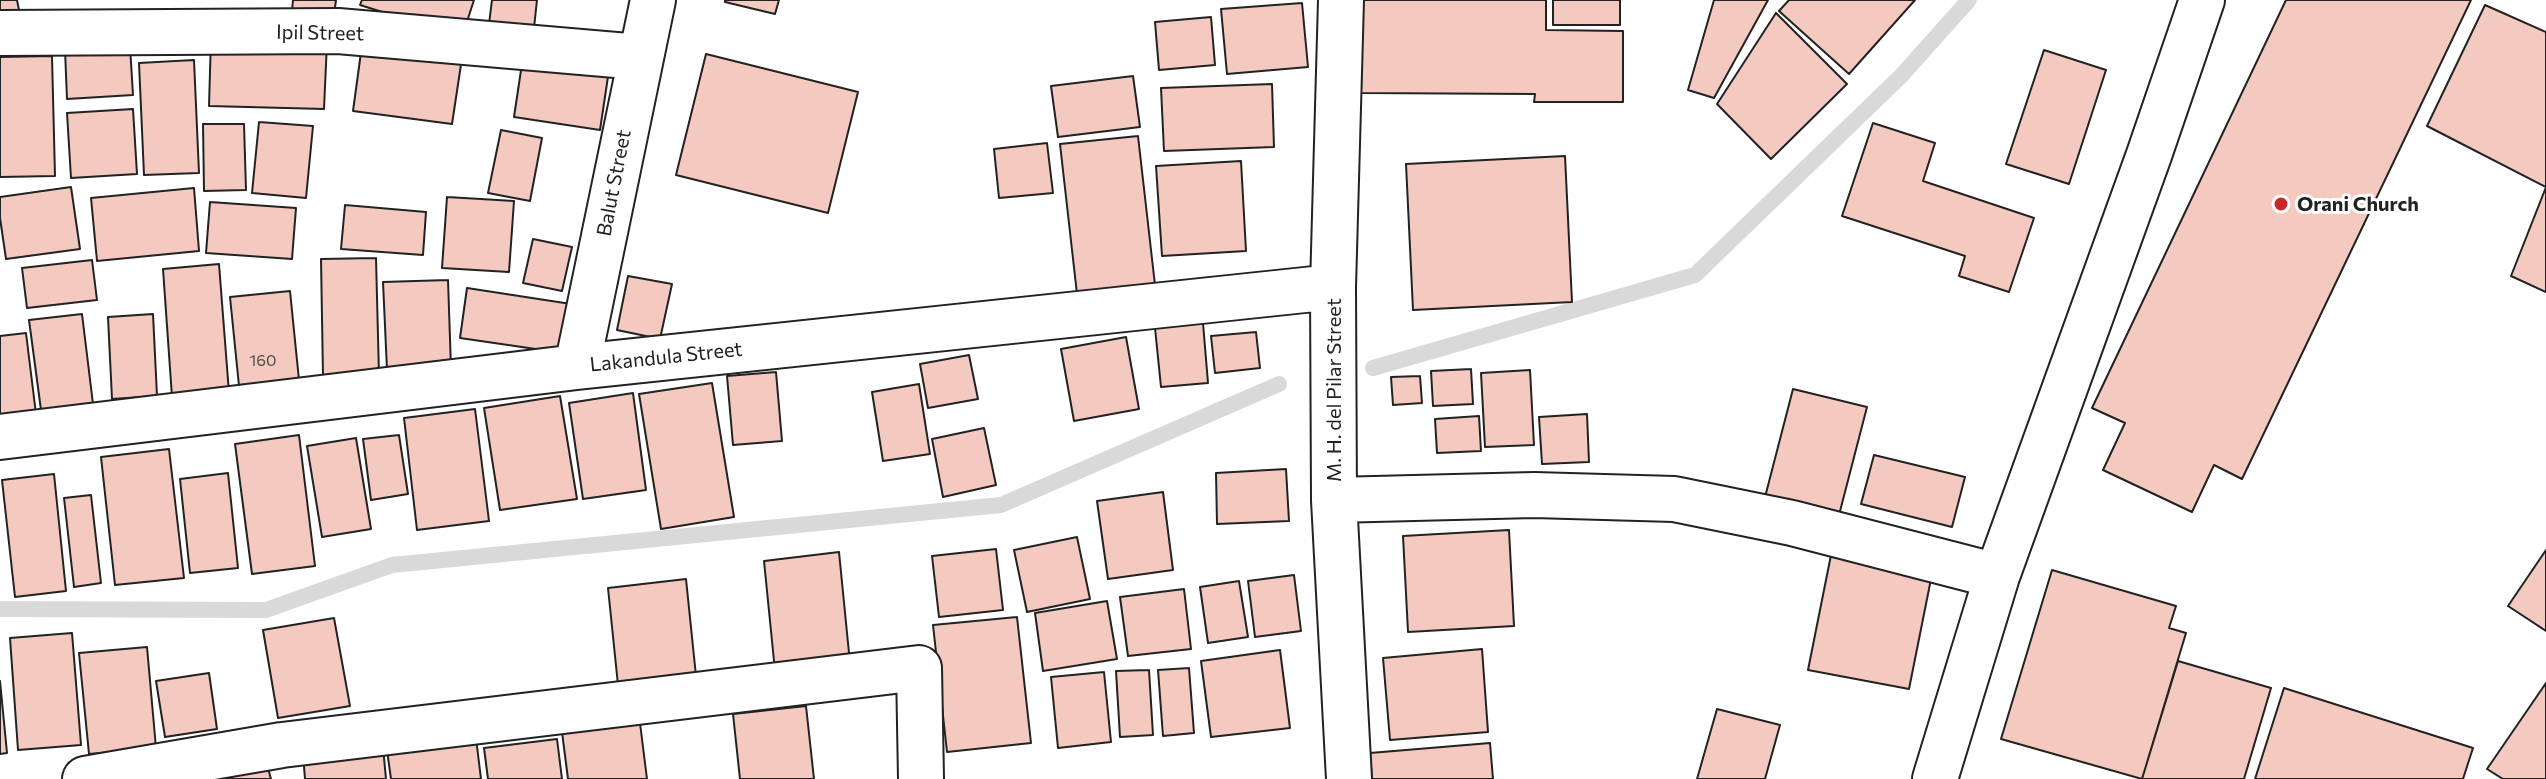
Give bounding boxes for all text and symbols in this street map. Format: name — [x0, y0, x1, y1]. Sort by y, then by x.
street label: Ipil Street — [276, 20, 364, 46]
street label: Balut Street — [592, 128, 636, 238]
place label: Orani Church — [2297, 192, 2419, 216]
marker: Orani Church — [2272, 195, 2290, 213]
street label: M. H. del Pilar Street — [1322, 298, 1346, 482]
street label: Lakandula Street — [589, 337, 743, 377]
house number: 160 — [250, 351, 276, 371]

